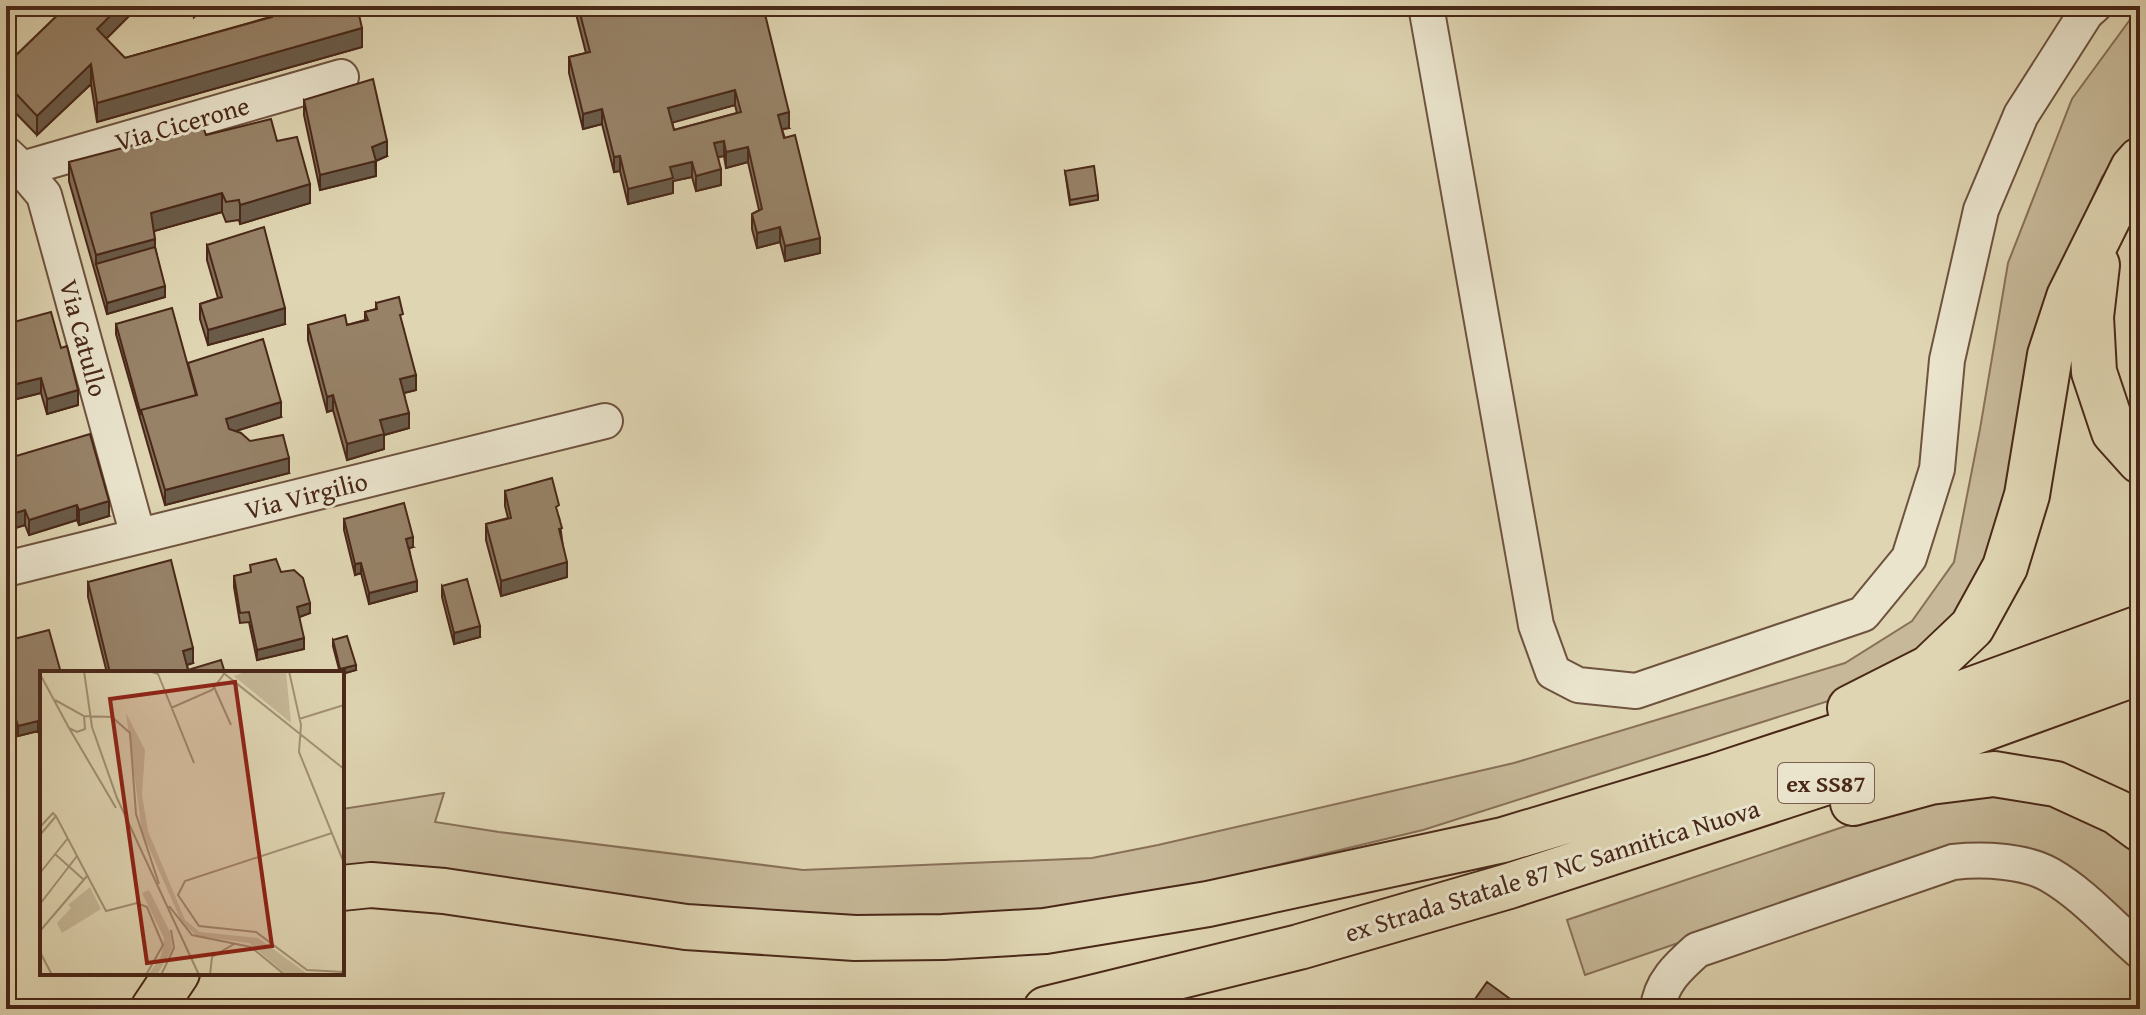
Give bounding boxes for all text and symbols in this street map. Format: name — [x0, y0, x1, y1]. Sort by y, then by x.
street label: Via Cicerone — [110, 85, 254, 161]
street label: Via Catullo — [50, 275, 118, 401]
street label: Via Virgilio — [240, 461, 372, 529]
inset map — [40, 671, 344, 975]
road number: ex SS87 — [1778, 763, 1874, 803]
street label: ex Strada Statale 87 NC Sannitica Nuova — [1340, 788, 1765, 952]

